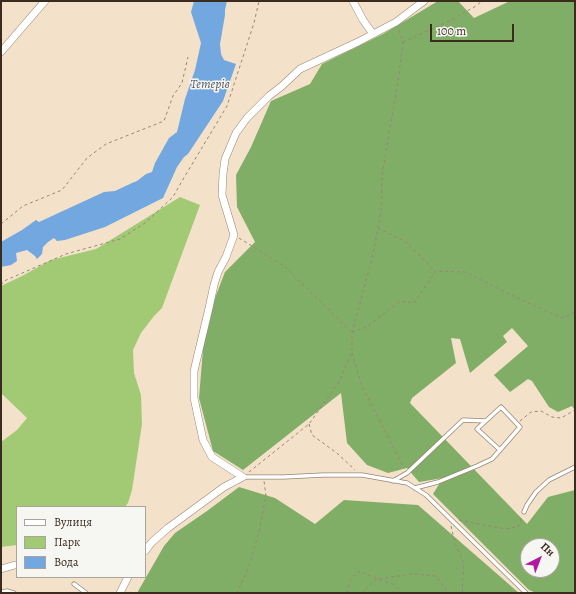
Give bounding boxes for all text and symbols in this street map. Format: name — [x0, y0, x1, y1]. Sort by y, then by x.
scale bar — [432, 16, 516, 42]
text: 100 m — [437, 23, 466, 39]
water label: Тетерів — [190, 77, 230, 93]
legend — [16, 506, 146, 578]
text: Вулиця — [54, 514, 92, 530]
text: Парк — [54, 534, 80, 550]
north arrow — [520, 538, 560, 578]
text: Пн — [537, 539, 558, 560]
text: Вода — [54, 554, 79, 570]

